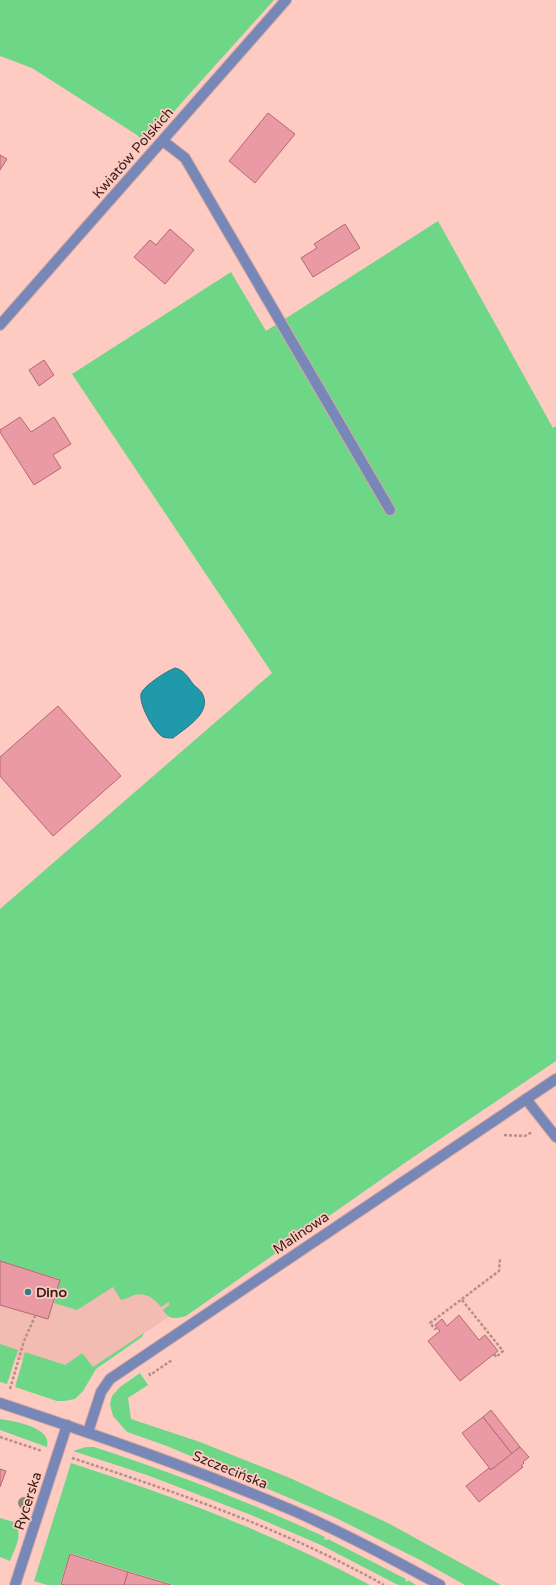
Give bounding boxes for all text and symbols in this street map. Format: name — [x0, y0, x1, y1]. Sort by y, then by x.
street label: Kwiatów Polskich — [89, 104, 177, 202]
street label: Malinowa — [270, 1208, 332, 1258]
place label: Dino — [36, 1284, 67, 1301]
marker: Dino — [23, 1287, 33, 1297]
street label: Szczecińska — [190, 1447, 270, 1493]
street label: Rycerska — [11, 1470, 45, 1532]

